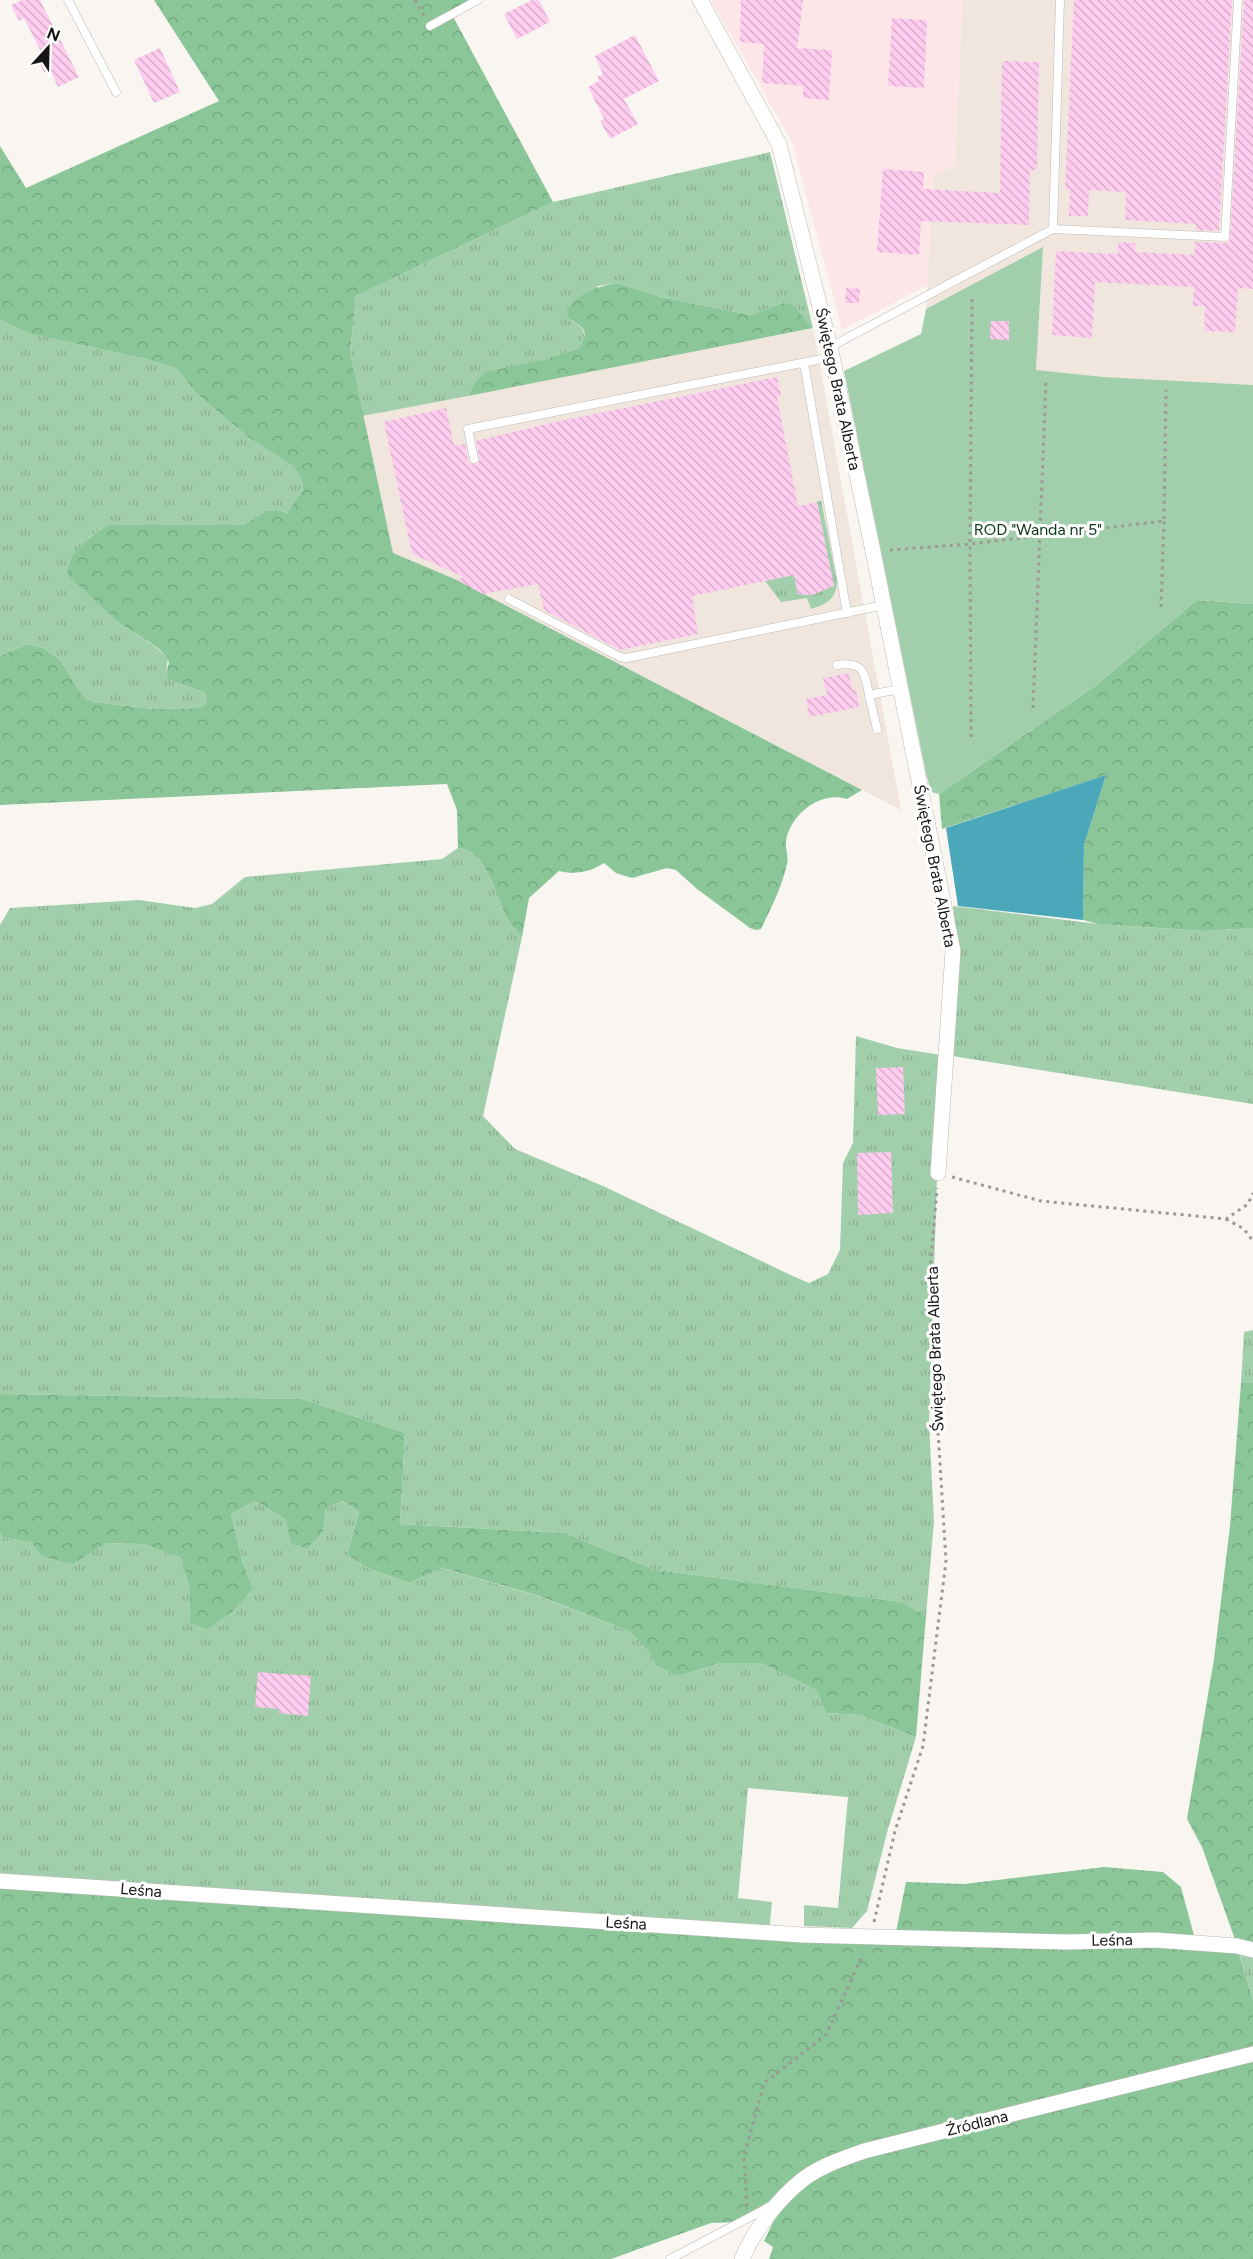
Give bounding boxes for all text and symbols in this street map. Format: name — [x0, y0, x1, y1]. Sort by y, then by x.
north arrow — [18, 18, 78, 78]
text: N — [44, 23, 63, 46]
street label: Świętego Brata Alberta — [811, 306, 865, 472]
park label: ROD "Wanda nr 5" — [974, 520, 1102, 539]
street label: Świętego Brata Alberta — [910, 783, 960, 949]
street label: Świętego Brata Alberta — [923, 1266, 947, 1432]
street label: Leśna — [119, 1879, 163, 1901]
street label: Leśna — [605, 1912, 647, 1934]
street label: Leśna — [1091, 1930, 1133, 1950]
street label: Źródlana — [944, 2106, 1010, 2140]

